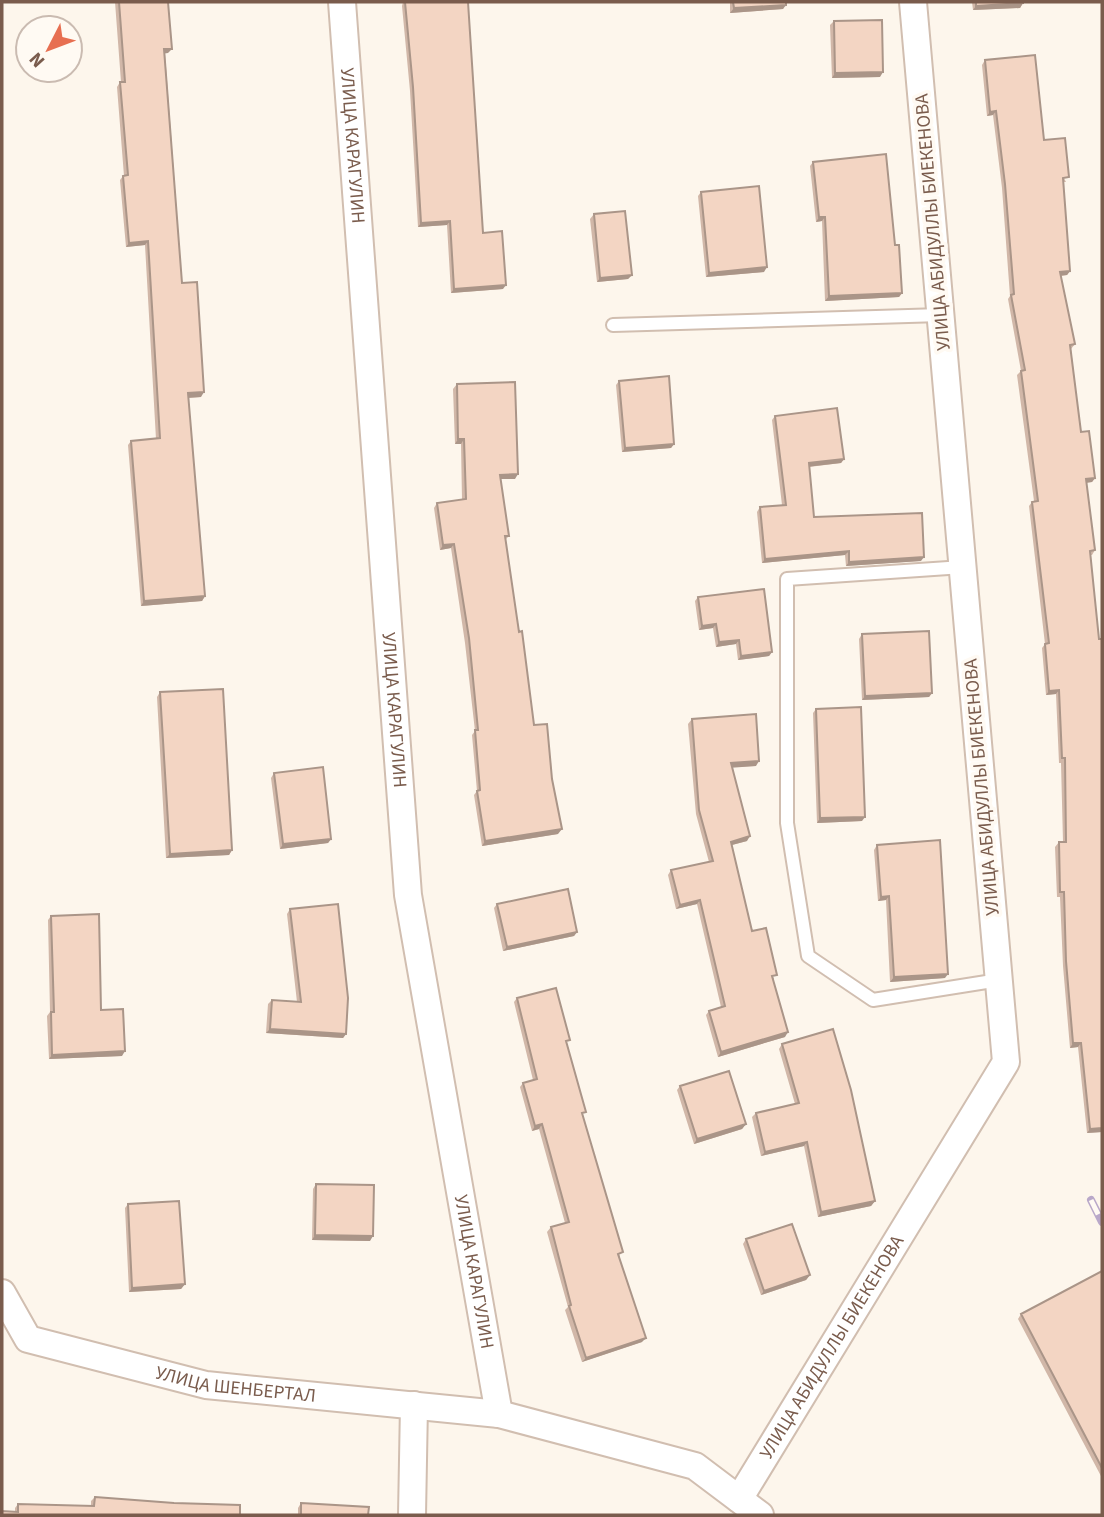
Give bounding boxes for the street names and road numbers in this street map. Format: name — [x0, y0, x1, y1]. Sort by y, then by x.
street label: УЛИЦА КАРАГУЛИН — [333, 67, 372, 224]
street label: УЛИЦА АБИДУЛЛЫ БИЕКЕНОВА — [908, 92, 958, 352]
street label: УЛИЦА КАРАГУЛИН — [375, 631, 414, 789]
street label: УЛИЦА АБИДУЛЛЫ БИЕКЕНОВА — [957, 657, 1007, 917]
street label: УЛИЦА КАРАГУЛИН — [447, 1193, 501, 1351]
street label: УЛИЦА АБИДУЛЛЫ БИЕКЕНОВА — [753, 1229, 911, 1464]
street label: УЛИЦА ШЕНБЕРТАЛ — [153, 1359, 317, 1409]

